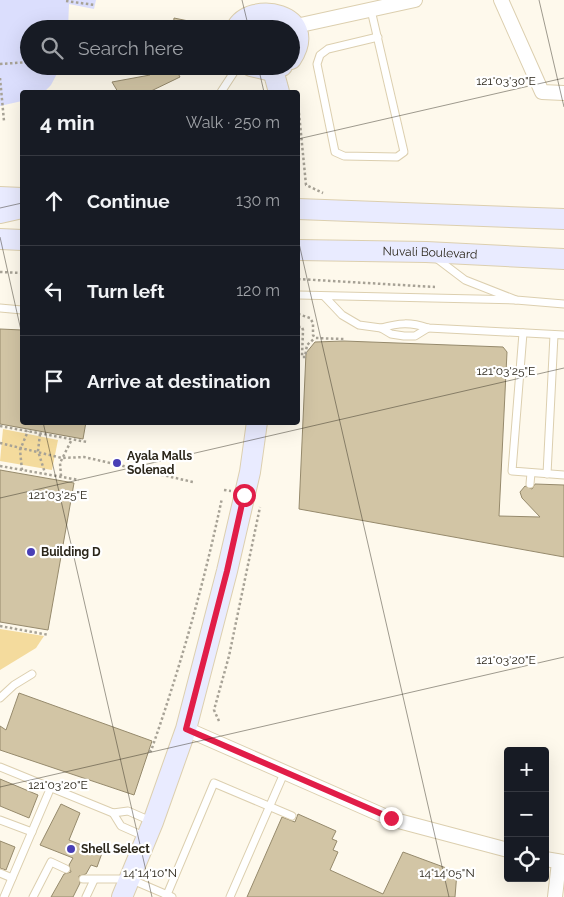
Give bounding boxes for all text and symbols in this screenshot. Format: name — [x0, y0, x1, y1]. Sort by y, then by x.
search box — [20, 20, 300, 75]
icon: search — [38, 34, 66, 62]
text: Search here — [78, 37, 184, 59]
text: 121°03'30"E — [476, 74, 536, 88]
text: 4 min — [40, 110, 95, 135]
text: Walk · 250 m — [186, 113, 280, 132]
icon: ahead — [40, 187, 68, 215]
text: Continue — [87, 190, 170, 212]
text: 130 m — [236, 191, 280, 210]
street label: Nuvali Boulevard — [382, 244, 478, 262]
icon: left — [40, 277, 68, 305]
text: Turn left — [87, 280, 164, 302]
text: 120 m — [236, 281, 280, 300]
text: 121°03'25"E — [477, 364, 535, 378]
icon: arrive — [40, 367, 68, 395]
text: Arrive at destination — [87, 370, 271, 392]
place label: Ayala Malls Solenad — [127, 449, 192, 477]
marker: Ayala Malls Solenad — [111, 457, 123, 469]
route start — [233, 484, 256, 507]
text: 121°03'25"E — [29, 488, 87, 502]
place label: Building D — [41, 545, 101, 559]
marker: Building D — [25, 546, 37, 558]
text: 121°03'20"E — [476, 653, 536, 667]
map controls — [504, 747, 549, 882]
button: + — [504, 747, 549, 792]
text: 121°03'20"E — [28, 778, 88, 792]
button: − — [504, 792, 549, 837]
route end — [380, 807, 403, 830]
button: locate — [504, 837, 549, 882]
place label: Shell Select — [81, 842, 150, 856]
marker: Shell Select — [65, 843, 77, 855]
text: 14°14'10"N — [123, 866, 177, 880]
text: 14°14'05"N — [419, 866, 475, 880]

